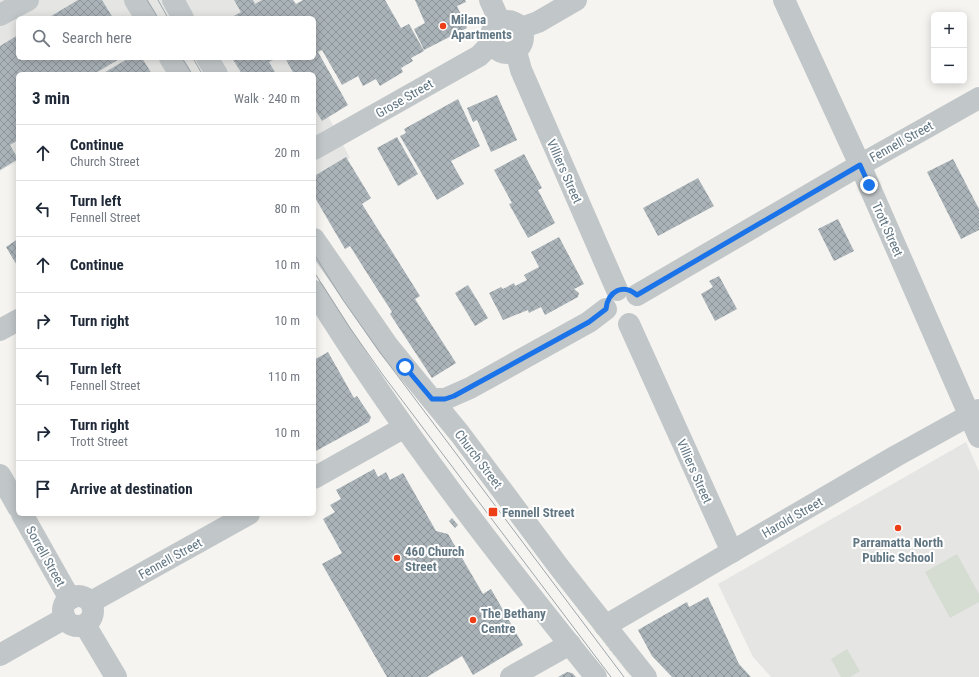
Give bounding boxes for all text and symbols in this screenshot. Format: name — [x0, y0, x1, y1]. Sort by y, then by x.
place label: Milana Apartments — [451, 12, 512, 42]
map controls — [931, 12, 967, 84]
button: + — [931, 12, 967, 48]
search box — [16, 16, 316, 60]
marker: Milana Apartments — [438, 21, 448, 31]
icon: search — [30, 27, 52, 49]
text: Search here — [62, 29, 132, 47]
button: − — [931, 48, 967, 84]
street label: Grose Street — [373, 76, 436, 121]
text: 3 min — [32, 88, 70, 108]
text: Walk · 240 m — [234, 91, 300, 106]
street label: Fennell Street — [867, 118, 936, 165]
text: Continue — [70, 136, 124, 154]
street label: Villiers Street — [544, 137, 585, 206]
icon: ahead — [32, 142, 54, 164]
text: 20 m — [274, 145, 300, 160]
text: Church Street — [70, 154, 140, 169]
route end — [860, 176, 878, 194]
text: Turn left — [70, 192, 121, 210]
icon: left — [32, 198, 54, 220]
street label: Trott Street — [869, 200, 906, 259]
text: 80 m — [274, 201, 300, 216]
text: Fennell Street — [70, 210, 140, 225]
icon: ahead — [32, 254, 54, 276]
text: Continue — [70, 256, 124, 274]
text: 10 m — [274, 257, 300, 272]
icon: right — [32, 310, 54, 332]
text: Turn right — [70, 312, 129, 330]
text: 10 m — [274, 313, 300, 328]
route start — [396, 358, 414, 376]
text: Turn left — [70, 360, 121, 378]
icon: left — [32, 366, 54, 388]
text: 110 m — [268, 369, 300, 384]
text: Fennell Street — [70, 378, 140, 393]
text: Turn right — [70, 416, 129, 434]
icon: right — [32, 422, 54, 444]
text: 10 m — [274, 425, 300, 440]
street label: Church Street — [452, 427, 506, 492]
text: Trott Street — [70, 434, 128, 449]
street label: Villiers Street — [674, 437, 715, 506]
icon: arrive — [32, 478, 54, 500]
text: Arrive at destination — [70, 480, 193, 498]
street label: Harold Street — [759, 494, 825, 541]
place label: Fennell Street — [502, 505, 574, 520]
marker: Fennell Street — [487, 506, 499, 518]
street label: Sorrell Street — [23, 523, 68, 589]
marker: Parramatta North Public School — [893, 523, 903, 533]
street label: Fennell Street — [136, 535, 205, 582]
place label: Parramatta North Public School — [853, 535, 943, 565]
place label: 460 Church Street — [405, 544, 464, 574]
marker: 460 Church Street — [392, 553, 402, 563]
place label: The Bethany Centre — [481, 606, 546, 636]
marker: The Bethany Centre — [468, 615, 478, 625]

